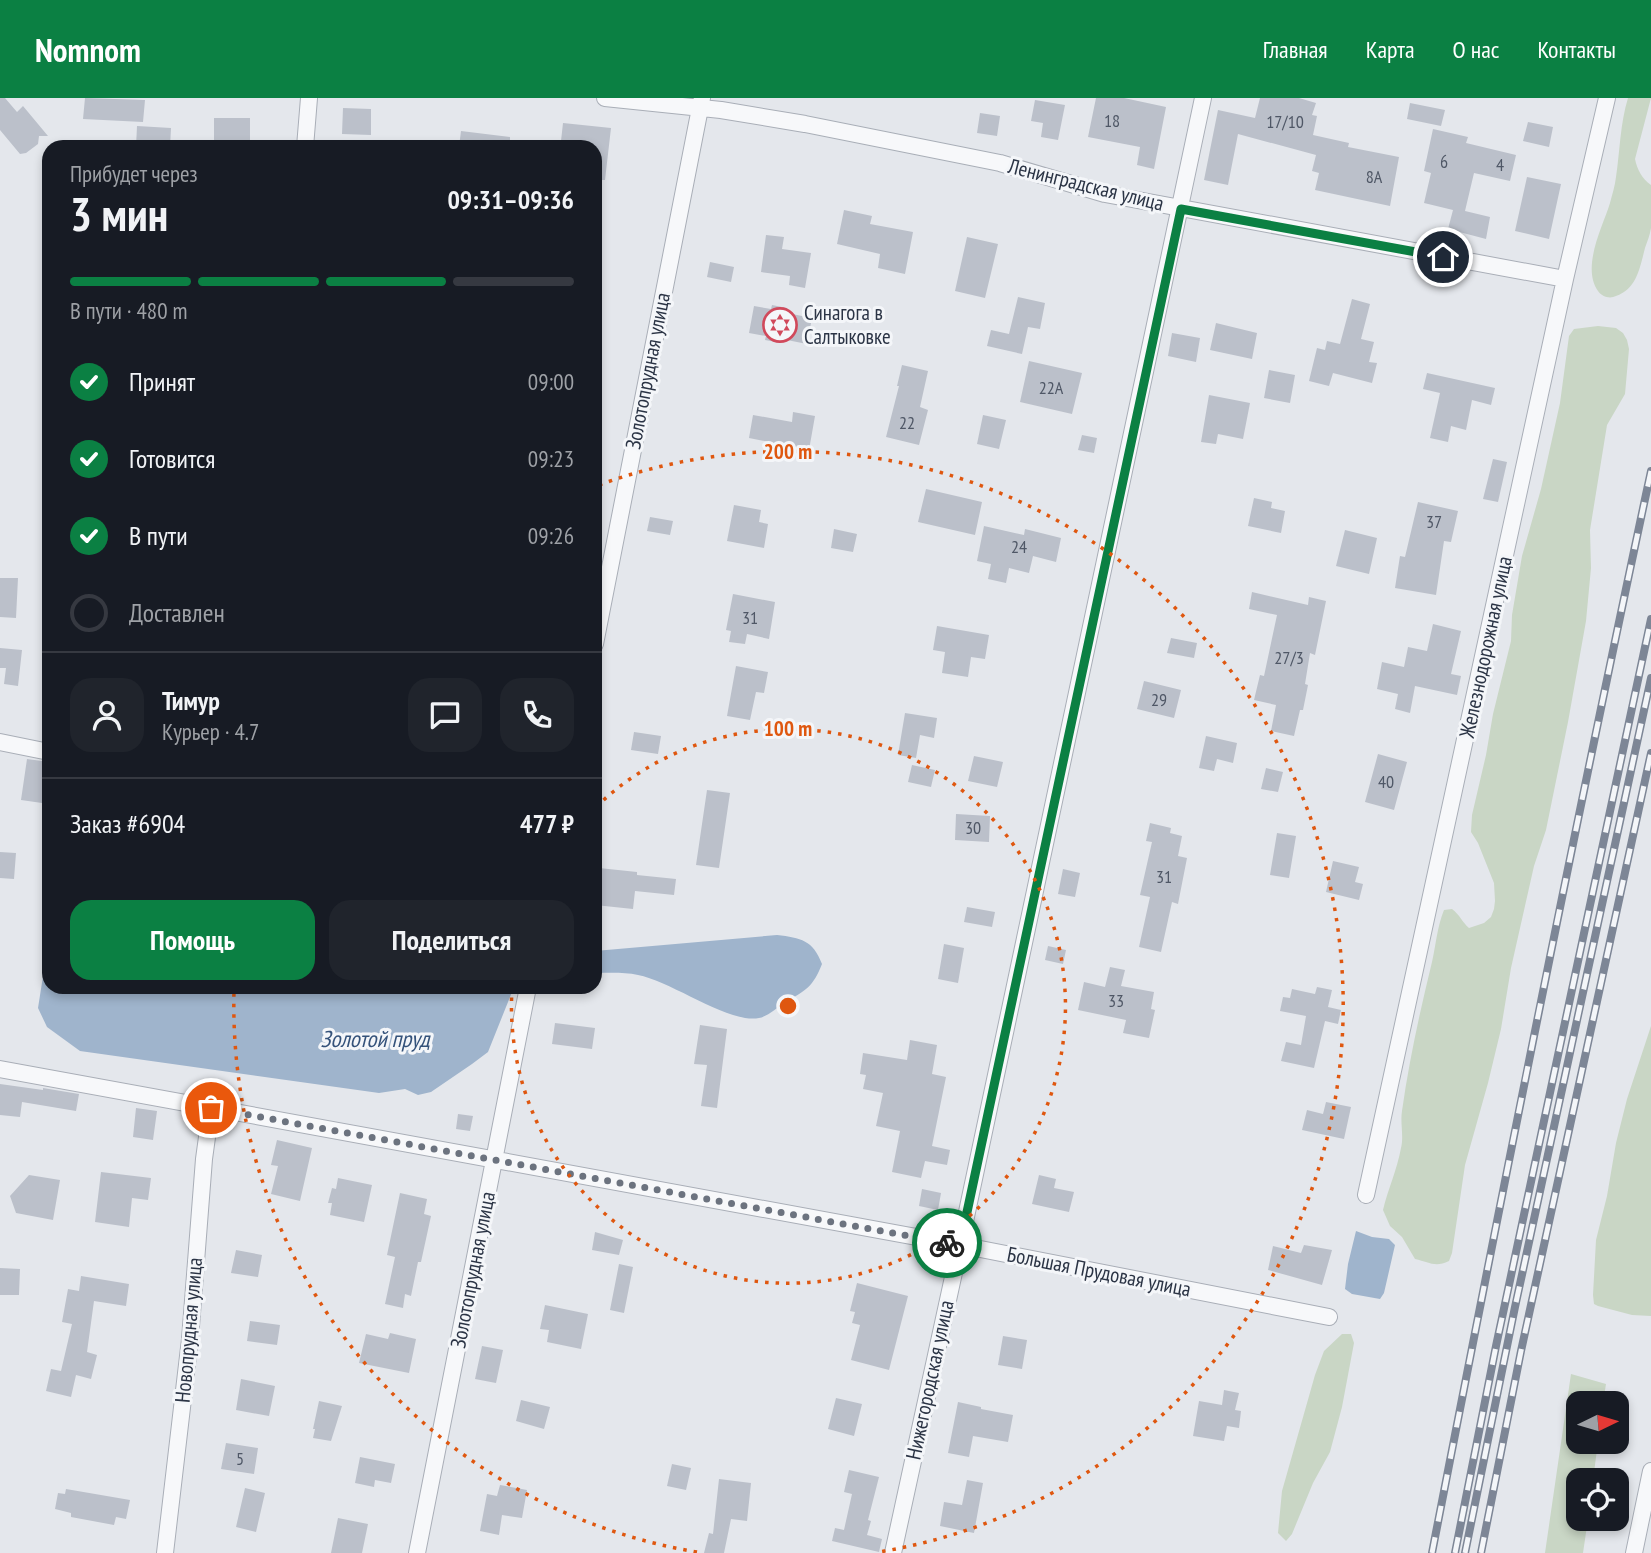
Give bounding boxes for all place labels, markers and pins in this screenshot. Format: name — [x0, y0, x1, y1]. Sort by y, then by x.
pin — [1413, 227, 1473, 287]
place label: Синагога в Салтыковке — [804, 299, 891, 350]
synagogue icon: Синагога в Салтыковке — [761, 306, 799, 344]
centre of rings — [776, 994, 800, 1018]
pin — [181, 1078, 241, 1138]

